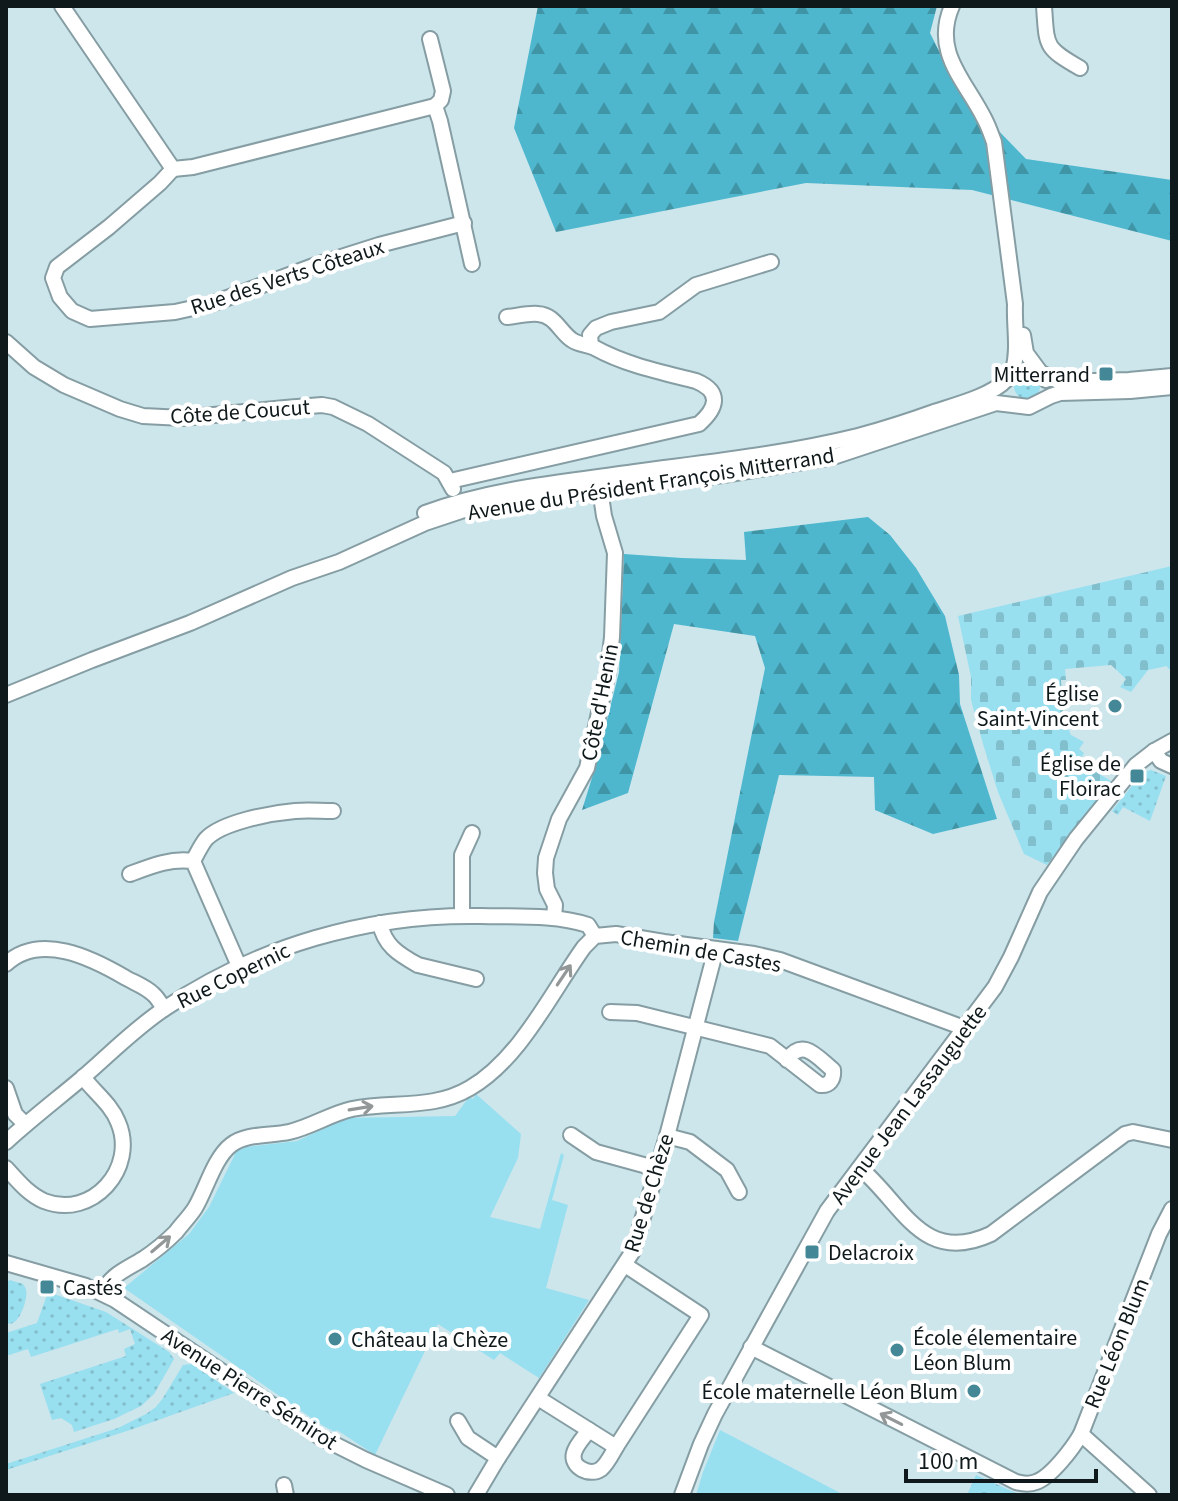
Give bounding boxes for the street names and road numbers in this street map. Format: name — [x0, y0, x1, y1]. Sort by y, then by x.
street label: Rue des Verts Côteaux — [186, 231, 388, 323]
street label: Côte de Coucut — [169, 391, 312, 433]
street label: Avenue du Président François Mitterrand — [465, 439, 837, 529]
street label: Côte d'Henin — [573, 641, 627, 764]
street label: Chemin de Castes — [618, 921, 784, 981]
street label: Rue Copernic — [171, 935, 296, 1017]
street label: Avenue Jean Lassauguette — [823, 998, 995, 1211]
street label: Rue de Chèze — [616, 1130, 682, 1257]
street label: Rue Léon Blum — [1076, 1273, 1158, 1413]
street label: Avenue Pierre Sémirot — [155, 1320, 344, 1458]

